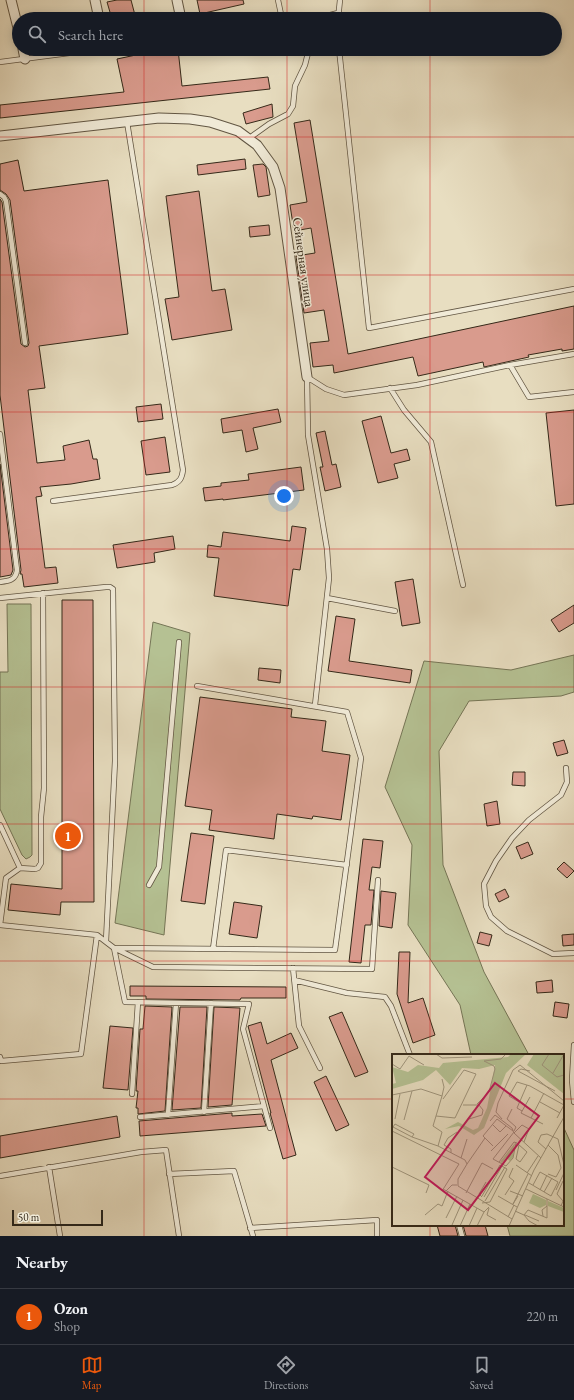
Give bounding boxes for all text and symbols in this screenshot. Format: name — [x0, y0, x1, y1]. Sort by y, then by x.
search box — [12, 12, 562, 56]
icon: search — [26, 23, 48, 45]
text: Search here — [58, 25, 123, 44]
street label: Сейнерная улица — [289, 216, 318, 309]
your location — [274, 486, 294, 506]
pin: 1 — [55, 821, 81, 851]
inset map — [392, 1054, 564, 1226]
scale bar — [12, 1208, 103, 1227]
text: 50 m — [18, 1210, 39, 1224]
text: Nearby — [16, 1251, 68, 1273]
text: Ozon — [54, 1299, 88, 1318]
text: 1 — [26, 1308, 32, 1325]
text: 220 m — [527, 1308, 558, 1325]
text: Shop — [54, 1318, 80, 1335]
tab: Map — [81, 1354, 103, 1392]
tab: Directions — [264, 1354, 308, 1392]
tab: Saved — [470, 1354, 493, 1392]

